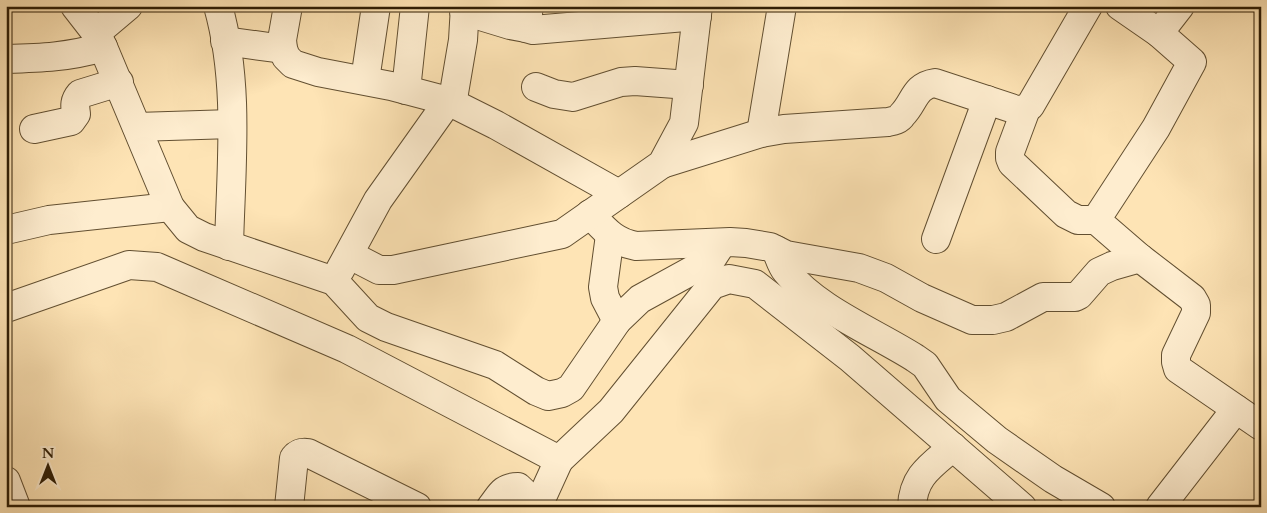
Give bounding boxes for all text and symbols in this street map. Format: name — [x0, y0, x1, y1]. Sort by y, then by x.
north arrow — [22, 440, 72, 490]
text: N — [42, 444, 54, 463]

